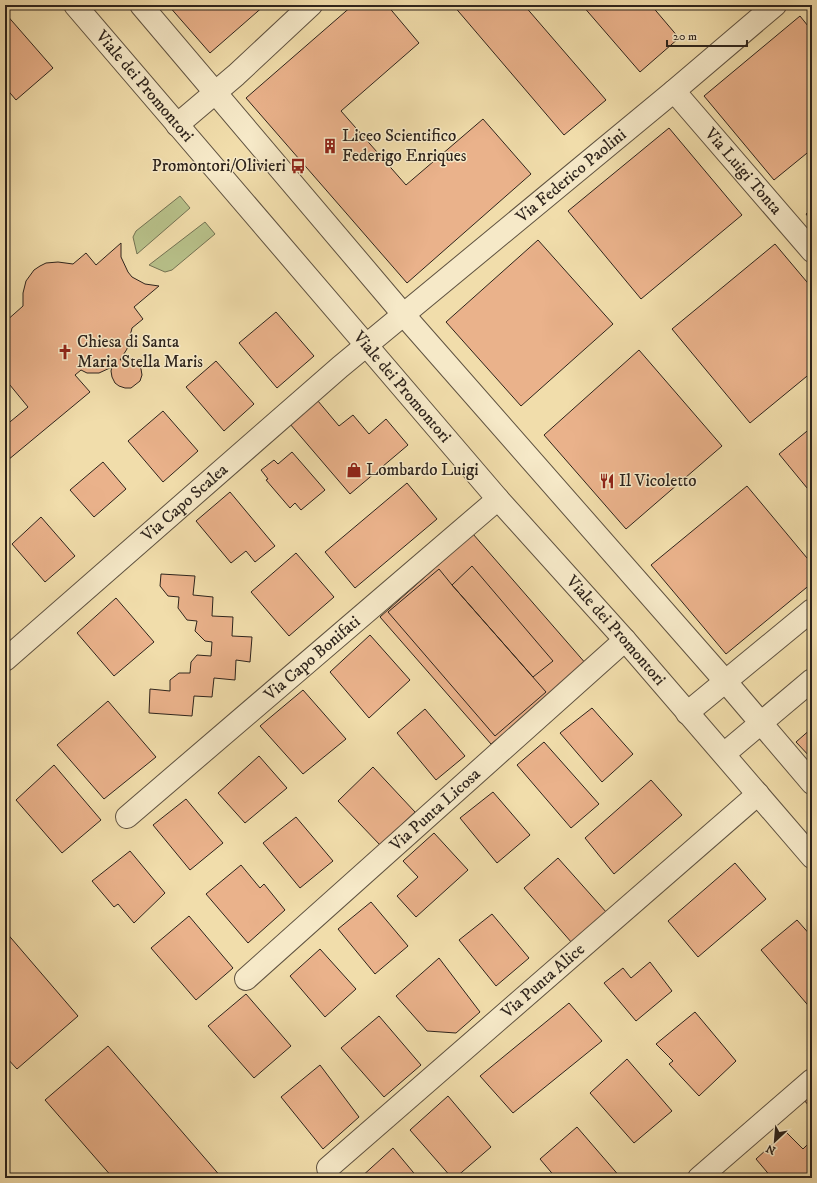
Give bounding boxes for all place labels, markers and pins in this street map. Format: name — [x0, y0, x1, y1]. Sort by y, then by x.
place label: Liceo Scientifico Federigo Enriques — [342, 125, 467, 167]
building icon: Liceo Scientifico Federigo Enriques — [321, 137, 339, 155]
place label: Promontori/Olivieri — [152, 155, 286, 177]
bus stop icon: Promontori/Olivieri — [289, 157, 307, 175]
place label: Chiesa di Santa Maria Stella Maris — [77, 331, 203, 373]
church icon: Chiesa di Santa Maria Stella Maris — [56, 343, 74, 361]
place label: Lombardo Luigi — [366, 459, 479, 481]
shop icon: Lombardo Luigi — [345, 461, 363, 479]
place label: Il Vicoletto — [619, 470, 697, 492]
restaurant icon: Il Vicoletto — [598, 472, 616, 490]

